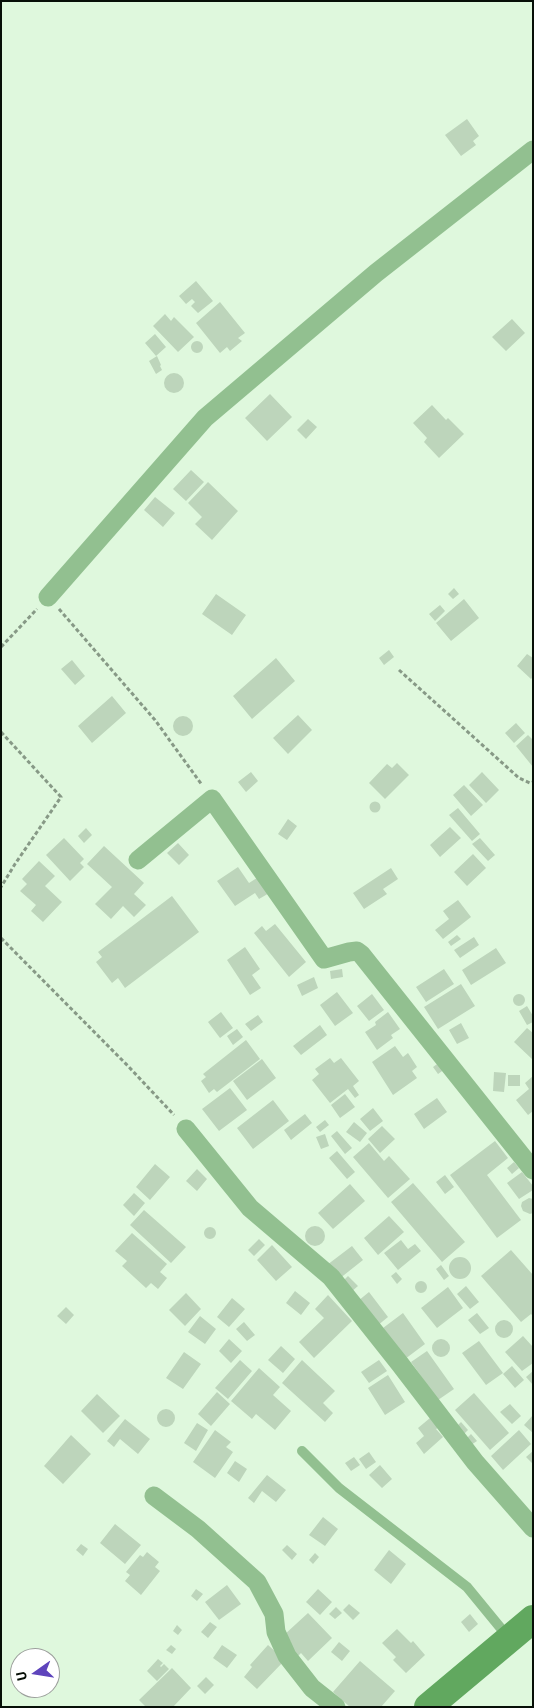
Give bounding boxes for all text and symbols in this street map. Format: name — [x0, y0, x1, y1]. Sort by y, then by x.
north arrow — [10, 1648, 60, 1698]
text: U — [12, 1670, 30, 1682]

